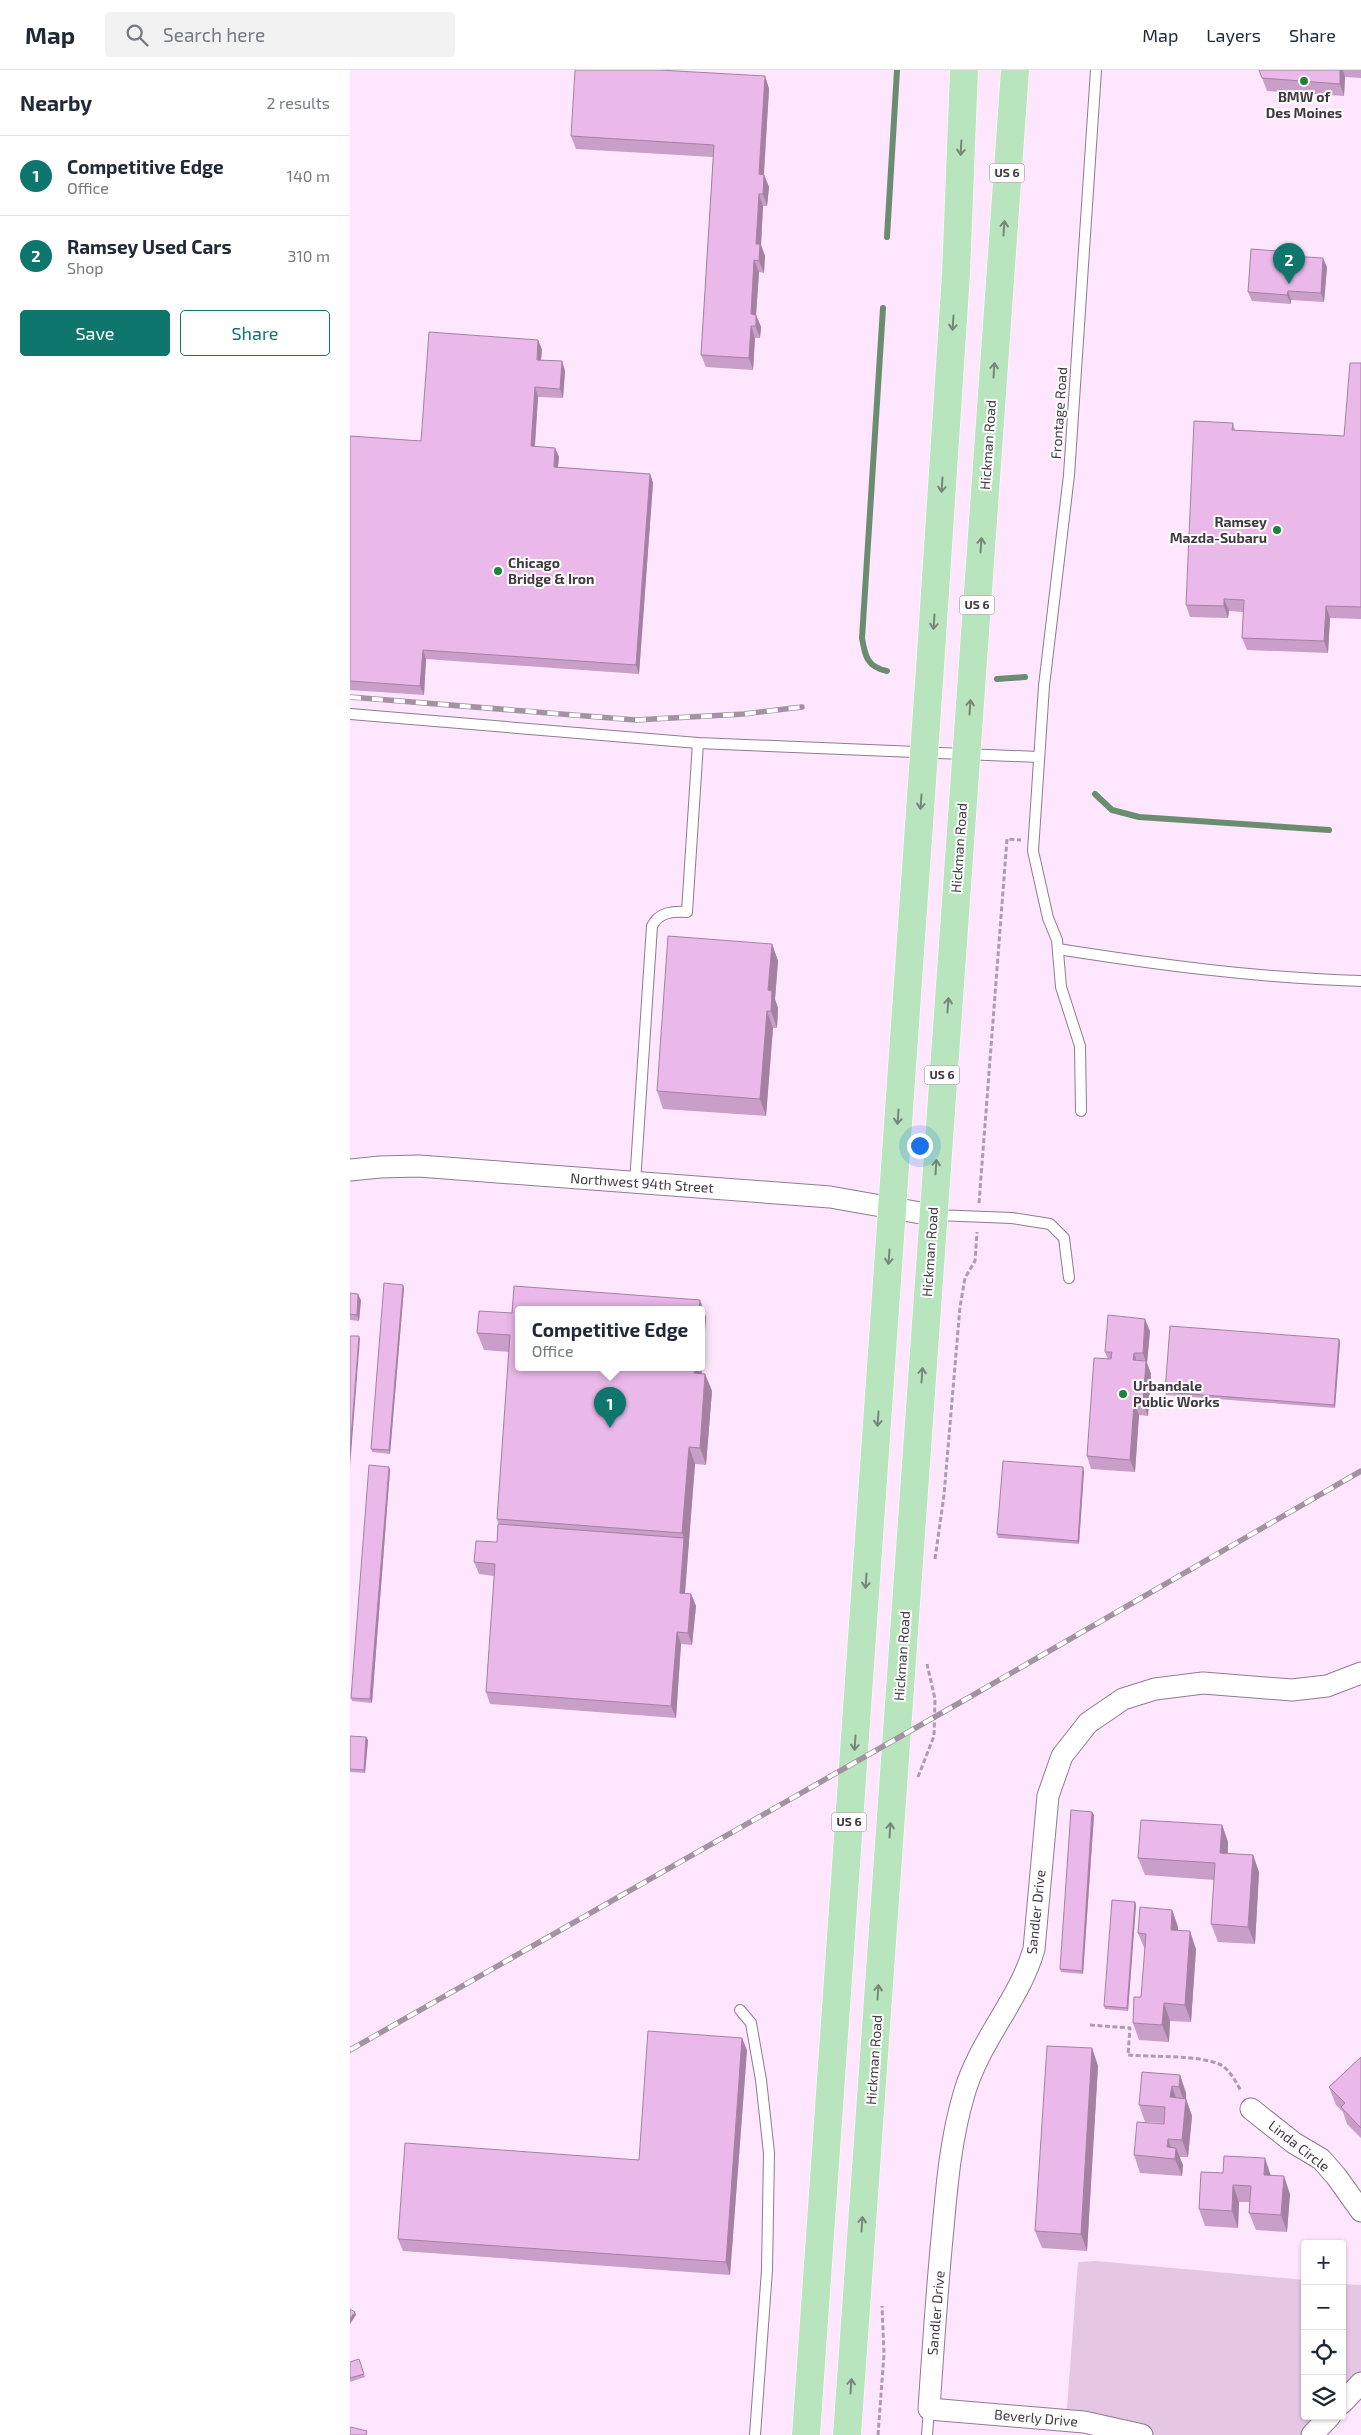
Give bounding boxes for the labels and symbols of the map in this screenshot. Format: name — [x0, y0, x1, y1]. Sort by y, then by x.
marker: BMW of Des Moines — [1298, 75, 1310, 87]
place label: BMW of Des Moines — [1266, 88, 1342, 121]
one-way arrow — [957, 139, 966, 155]
road number: US 6 — [990, 164, 1024, 182]
one-way arrow — [999, 220, 1008, 236]
pin: 2 — [1273, 243, 1305, 284]
one-way arrow — [948, 314, 957, 330]
one-way arrow — [989, 362, 998, 378]
street label: Frontage Road — [1047, 366, 1070, 460]
street label: Hickman Road — [976, 399, 999, 491]
one-way arrow — [938, 477, 947, 493]
place label: Ramsey Mazda-Subaru — [1170, 513, 1267, 546]
marker: Ramsey Mazda-Subaru — [1271, 524, 1283, 536]
one-way arrow — [976, 537, 986, 553]
place label: Chicago Bridge & Iron — [508, 554, 595, 587]
marker: Chicago Bridge & Iron — [492, 565, 504, 577]
road number: US 6 — [960, 596, 994, 614]
one-way arrow — [929, 614, 938, 630]
one-way arrow — [965, 699, 974, 715]
one-way arrow — [916, 794, 926, 810]
street label: Hickman Road — [947, 802, 970, 894]
one-way arrow — [943, 997, 952, 1013]
road number: US 6 — [924, 1066, 960, 1084]
one-way arrow — [894, 1109, 903, 1125]
your location — [907, 1133, 933, 1159]
one-way arrow — [931, 1159, 940, 1175]
street label: Northwest 94th Street — [570, 1169, 714, 1196]
street label: Hickman Road — [918, 1206, 941, 1298]
one-way arrow — [884, 1249, 894, 1265]
one-way arrow — [917, 1367, 926, 1383]
place label: Urbandale Public Works — [1133, 1377, 1220, 1410]
pin: 1 — [594, 1387, 626, 1428]
marker: Urbandale Public Works — [1117, 1388, 1129, 1400]
one-way arrow — [873, 1411, 882, 1427]
one-way arrow — [861, 1573, 871, 1589]
street label: Hickman Road — [890, 1610, 913, 1702]
one-way arrow — [850, 1735, 859, 1751]
road number: US 6 — [832, 1812, 866, 1831]
one-way arrow — [885, 1823, 894, 1839]
street label: Sandler Drive — [1023, 1869, 1048, 1955]
one-way arrow — [874, 1985, 883, 2001]
street label: Hickman Road — [862, 2014, 885, 2106]
street label: Linda Circle — [1265, 2116, 1333, 2175]
one-way arrow — [858, 2217, 867, 2233]
street label: Sandler Drive — [923, 2270, 948, 2356]
one-way arrow — [846, 2379, 855, 2395]
street label: Beverly Drive — [993, 2405, 1079, 2430]

